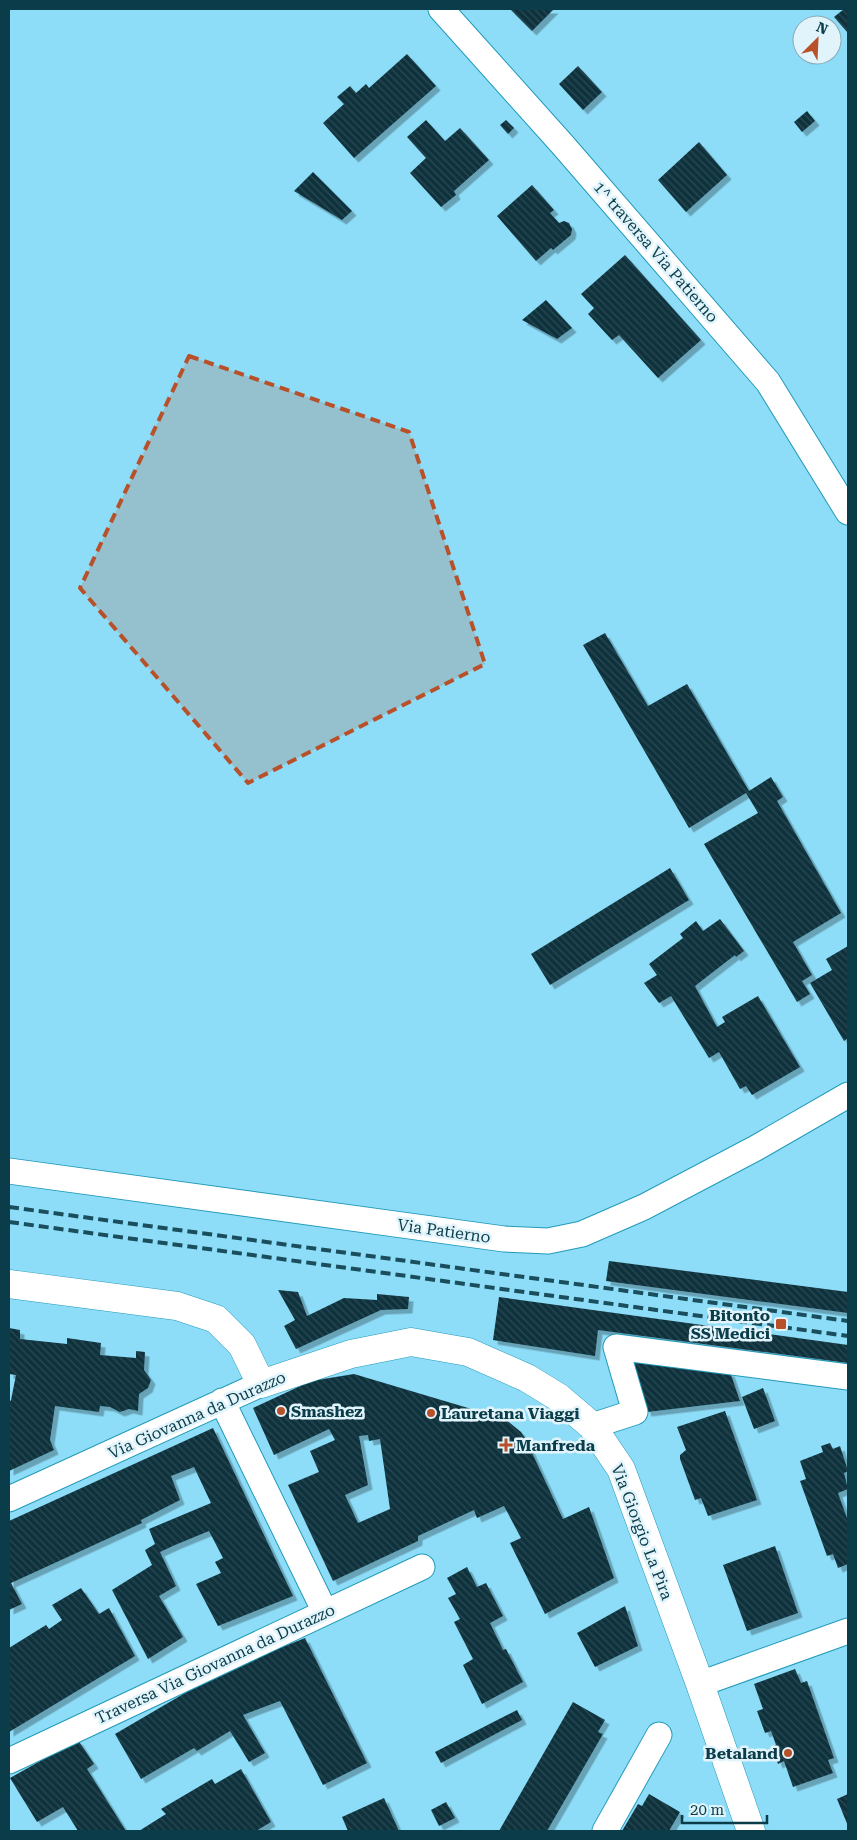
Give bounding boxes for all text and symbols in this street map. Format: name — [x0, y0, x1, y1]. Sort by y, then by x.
north arrow — [792, 15, 842, 65]
text: N — [814, 19, 831, 38]
street label: 1^ traversa Via Patierno — [590, 178, 722, 326]
street label: Via Patierno — [396, 1215, 492, 1247]
place label: Bitonto SS Medici — [691, 1306, 771, 1343]
marker: Bitonto SS Medici — [774, 1317, 788, 1331]
street label: Via Giovanna da Durazzo — [105, 1367, 289, 1463]
place label: Smashez — [291, 1402, 363, 1421]
place label: Lauretana Viaggi — [441, 1404, 580, 1423]
marker: Smashez — [275, 1405, 287, 1417]
marker: Lauretana Viaggi — [425, 1407, 437, 1419]
place label: Manfreda — [516, 1436, 596, 1455]
marker: Manfreda — [500, 1439, 512, 1451]
street label: Via Giorgio La Pira — [607, 1461, 677, 1603]
street label: Traversa Via Giovanna da Durazzo — [92, 1600, 338, 1728]
place label: Betaland — [705, 1744, 778, 1763]
marker: Betaland — [782, 1747, 794, 1759]
scale bar — [682, 1792, 767, 1824]
text: 20 m — [690, 1801, 725, 1819]

